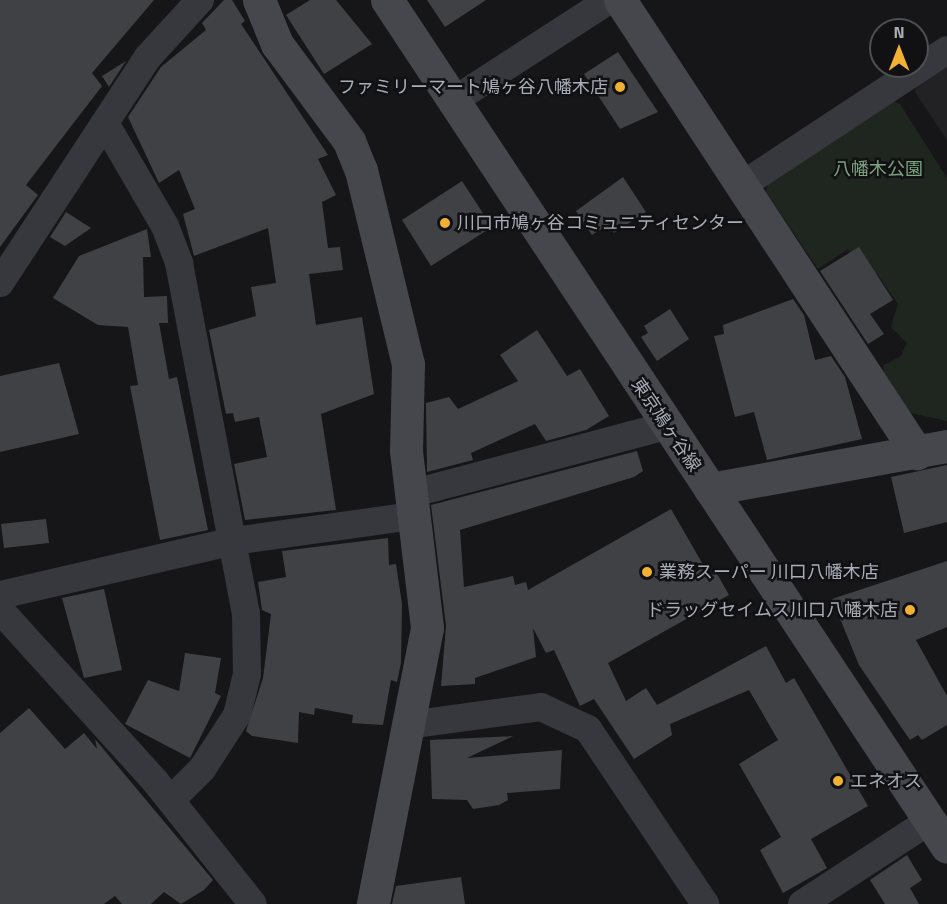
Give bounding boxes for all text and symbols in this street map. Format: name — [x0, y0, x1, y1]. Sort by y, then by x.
north arrow — [869, 18, 929, 78]
text: N — [893, 20, 905, 44]
place label: ファミリーマート鳩ヶ谷八幡木店 — [338, 76, 608, 98]
marker: ファミリーマート鳩ヶ谷八幡木店 — [613, 80, 627, 94]
park label: 八幡木公園 — [833, 158, 923, 180]
place label: 川口市鳩ヶ谷コミュニティセンター — [457, 212, 745, 234]
marker: 川口市鳩ヶ谷コミュニティセンター — [438, 216, 452, 230]
street label: 東京鳩ヶ谷線 — [627, 374, 705, 476]
place label: 業務スーパー 川口八幡木店 — [659, 561, 879, 583]
marker: 業務スーパー 川口八幡木店 — [640, 565, 654, 579]
place label: ドラッグセイムス川口八幡木店 — [646, 599, 898, 621]
marker: ドラッグセイムス川口八幡木店 — [903, 603, 917, 617]
place label: エネオス — [850, 770, 922, 792]
marker: エネオス — [831, 774, 845, 788]

